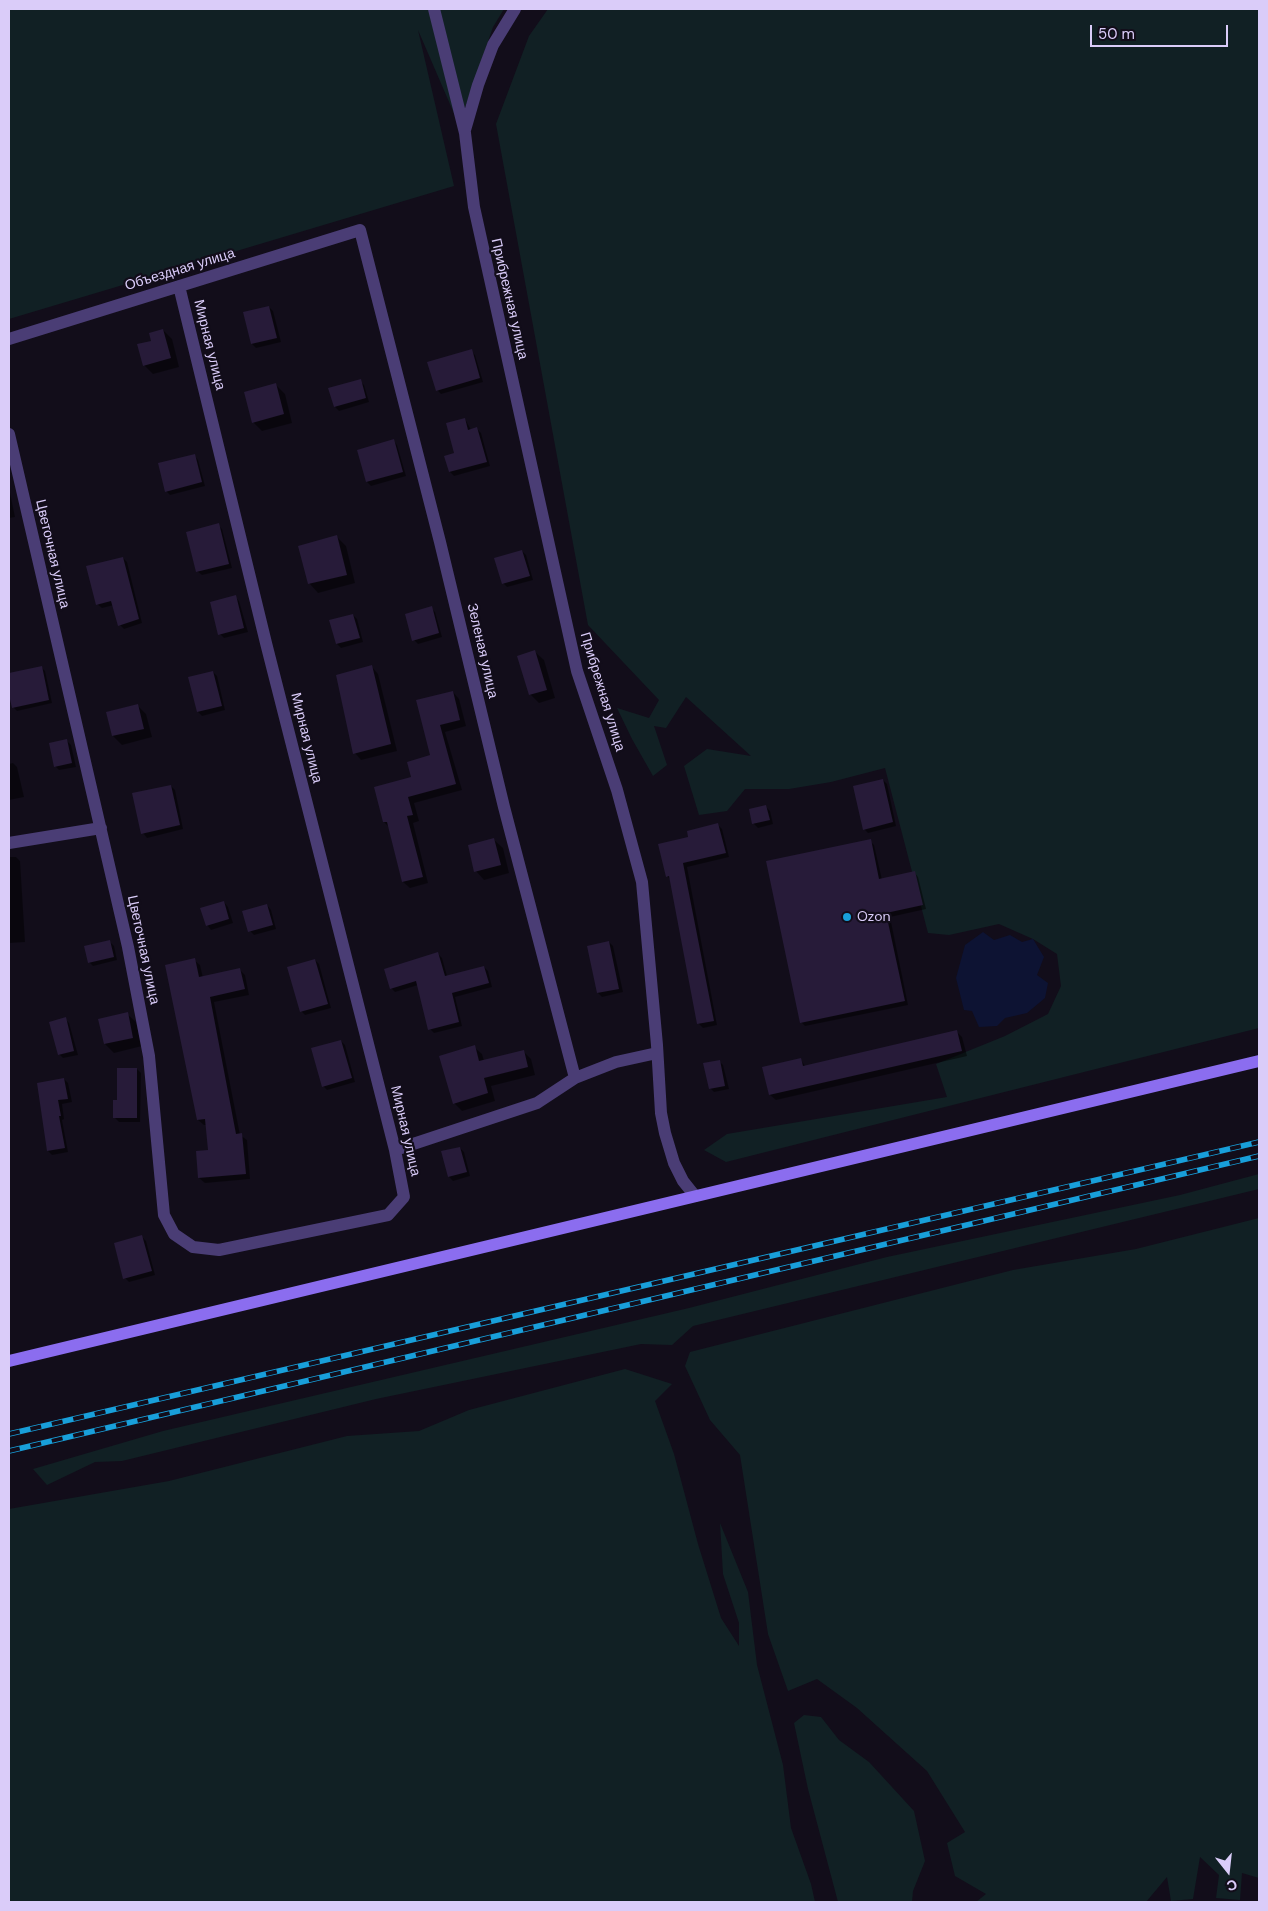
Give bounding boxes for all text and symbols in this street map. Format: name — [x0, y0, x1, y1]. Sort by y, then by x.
scale bar — [1093, 15, 1230, 47]
text: 50 m — [1098, 24, 1135, 44]
street label: Прибрежная улица — [487, 237, 531, 361]
street label: Объездная улица — [123, 245, 237, 295]
street label: Мирная улица — [190, 298, 228, 392]
street label: Цветочная улица — [31, 498, 73, 610]
street label: Зеленая улица — [463, 602, 501, 700]
street label: Прибрежная улица — [576, 630, 628, 754]
street label: Мирная улица — [287, 691, 325, 785]
street label: Цветочная улица — [123, 894, 163, 1006]
place label: Ozon — [857, 909, 891, 925]
marker: Ozon — [841, 911, 853, 923]
street label: Мирная улица — [386, 1084, 424, 1178]
north arrow — [1203, 1846, 1253, 1896]
text: С — [1225, 1875, 1239, 1895]

